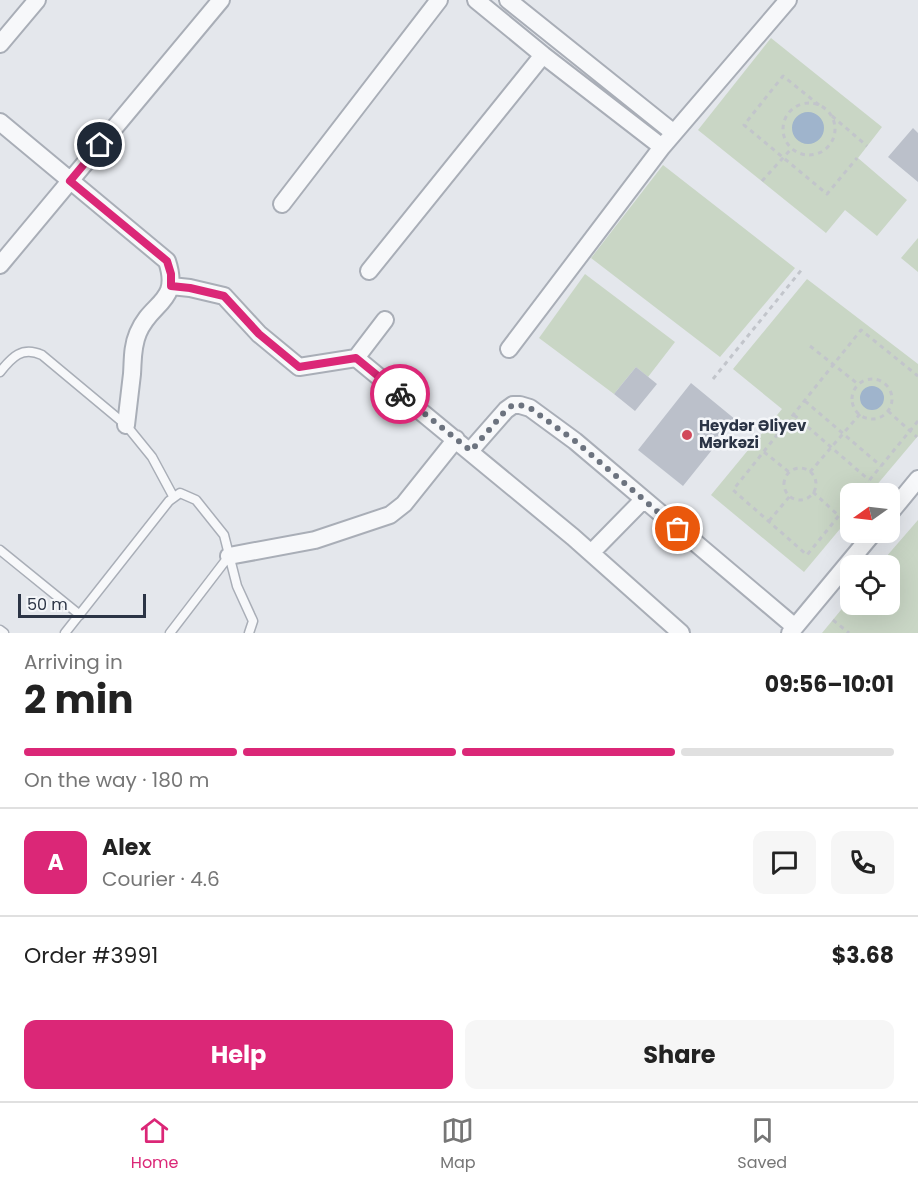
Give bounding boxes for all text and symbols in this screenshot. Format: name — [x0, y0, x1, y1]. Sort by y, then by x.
pin — [74, 119, 125, 170]
icon: home — [83, 128, 116, 161]
courier — [370, 364, 430, 424]
icon: bike — [384, 378, 417, 411]
place label: Heydər Əliyev Mərkəzi — [699, 415, 807, 453]
marker: Heydər Əliyev Mərkəzi — [680, 428, 694, 442]
north arrow — [840, 483, 900, 543]
map controls — [840, 483, 900, 615]
pin — [652, 503, 703, 554]
icon: bag — [661, 512, 694, 545]
button: locate — [840, 555, 900, 615]
scale bar — [18, 591, 146, 618]
text: 50 m — [27, 593, 68, 616]
text: Arriving in — [24, 648, 123, 676]
text: 09:56–10:01 — [765, 669, 894, 700]
text: 2 min — [24, 672, 134, 727]
text: On the way · 180 m — [24, 766, 209, 794]
button: chat — [753, 831, 816, 894]
button: phone — [831, 831, 894, 894]
text: Alex — [102, 832, 151, 863]
text: A — [47, 847, 64, 878]
text: Courier · 4.6 — [102, 865, 220, 893]
text: Order #3991 — [24, 940, 158, 971]
text: $3.68 — [832, 940, 894, 971]
button: Help — [24, 1020, 453, 1089]
button: Share — [465, 1020, 894, 1089]
tab: Home — [131, 1114, 179, 1175]
tab: Map — [440, 1114, 476, 1175]
tab: Saved — [737, 1114, 787, 1175]

